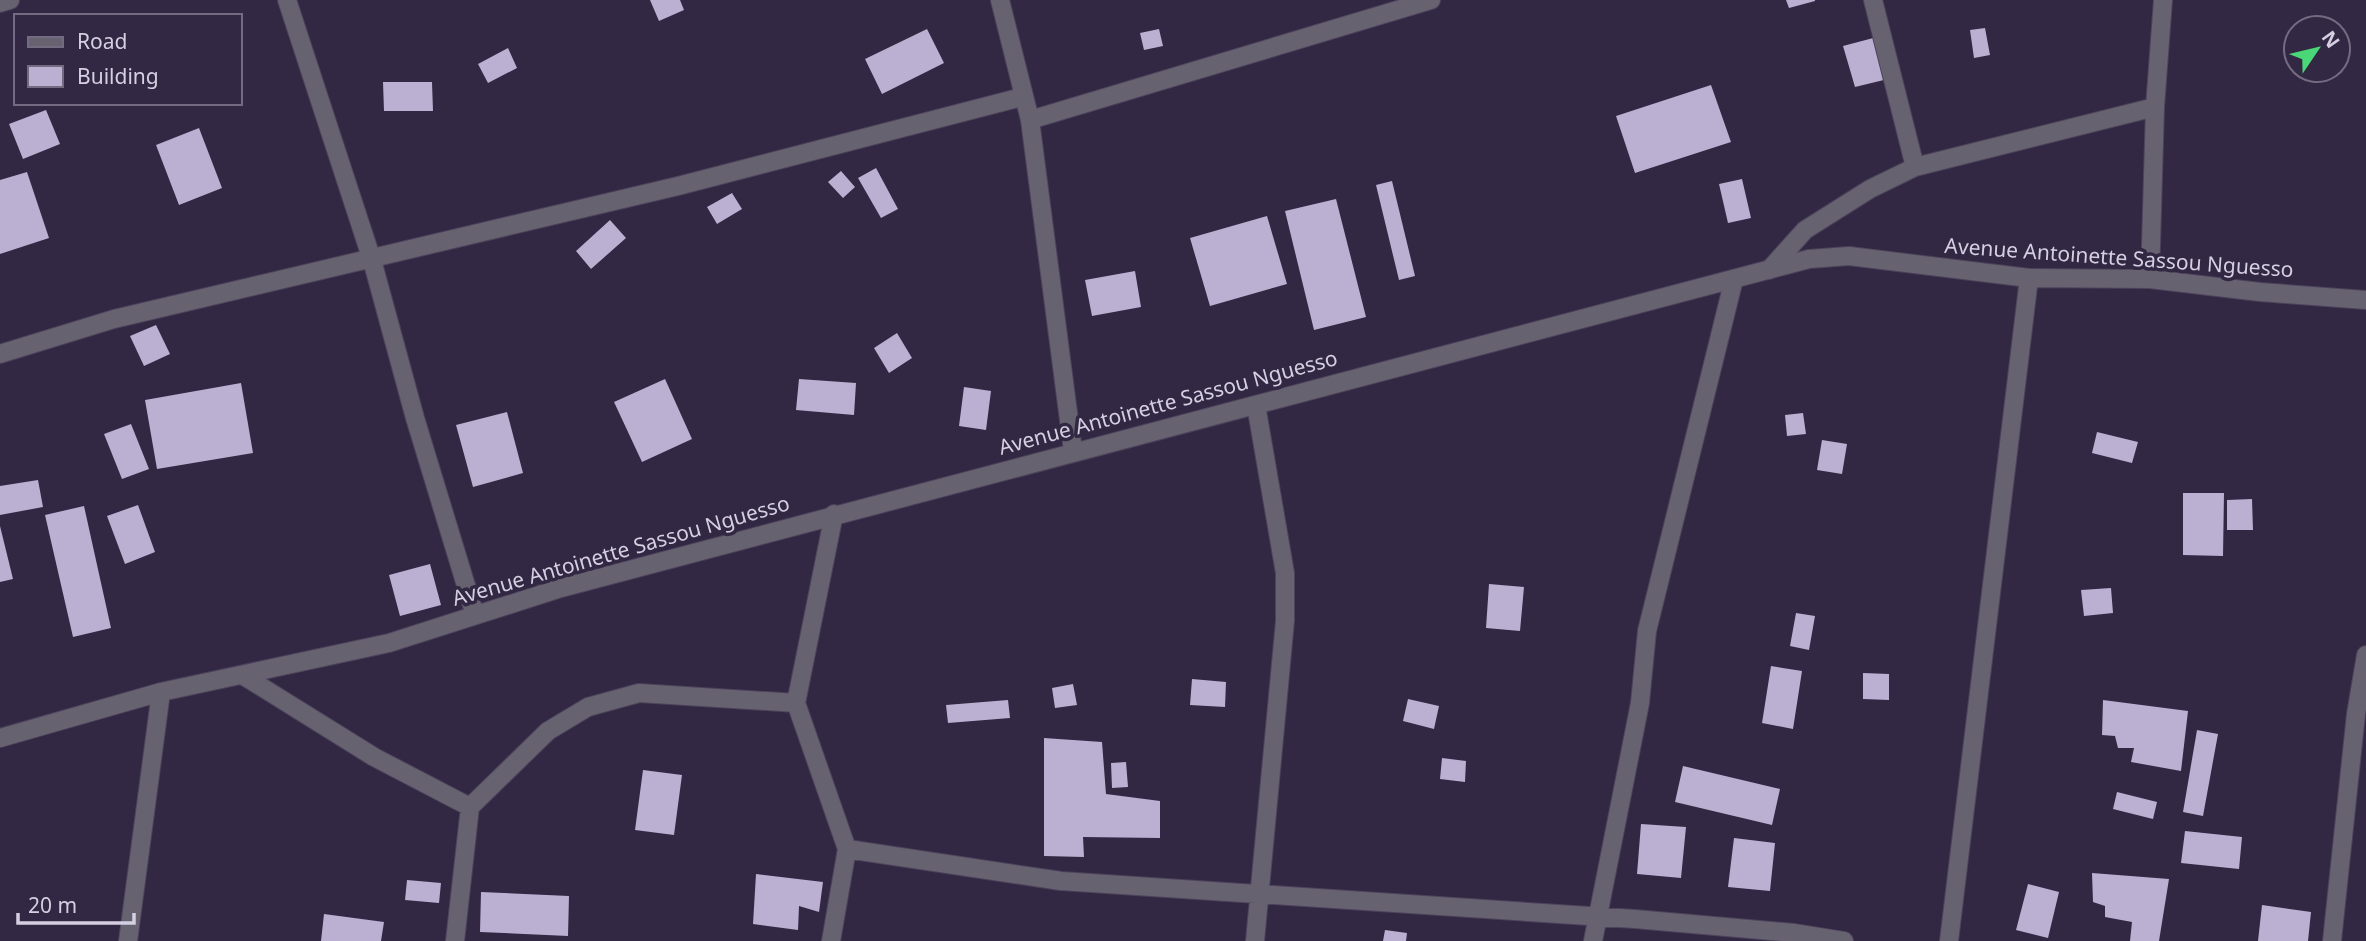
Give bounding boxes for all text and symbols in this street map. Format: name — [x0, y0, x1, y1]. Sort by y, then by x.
legend — [14, 14, 242, 105]
north arrow — [2282, 14, 2352, 84]
text: N — [2316, 25, 2346, 53]
text: Road — [77, 27, 127, 55]
text: Building — [77, 62, 159, 90]
street label: Avenue Antoinette Sassou Nguesso — [1944, 231, 2294, 283]
street label: Avenue Antoinette Sassou Nguesso — [995, 343, 1340, 461]
street label: Avenue Antoinette Sassou Nguesso — [449, 488, 793, 612]
scale bar — [18, 881, 133, 925]
text: 20 m — [28, 891, 77, 919]

